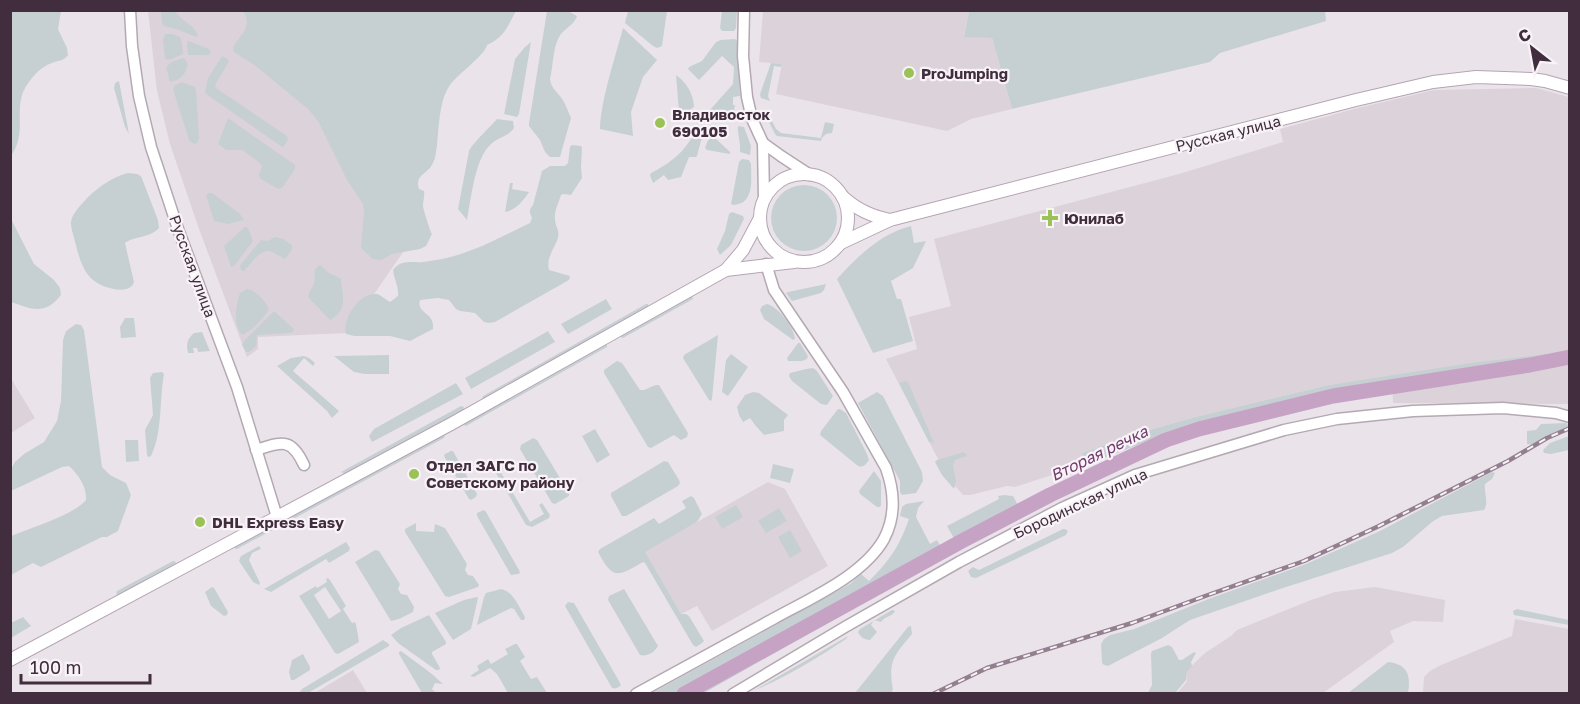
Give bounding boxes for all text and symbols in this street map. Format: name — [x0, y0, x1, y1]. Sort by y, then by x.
north arrow — [1502, 18, 1562, 78]
text: С — [1514, 24, 1534, 47]
place label: ProJumping — [921, 64, 1008, 82]
marker: ProJumping — [902, 66, 916, 80]
place label: Владивосток 690105 — [672, 105, 771, 140]
street label: Русская улица — [1174, 111, 1282, 155]
marker: Владивосток 690105 — [653, 116, 667, 130]
marker: Юнилаб — [1041, 209, 1059, 227]
place label: Юнилаб — [1064, 209, 1124, 227]
street label: Русская улица — [166, 212, 220, 320]
water label: Вторая речка — [1047, 420, 1152, 485]
place label: Отдел ЗАГС по Советскому району — [426, 456, 575, 491]
street label: Бородинская улица — [1010, 464, 1150, 542]
marker: Отдел ЗАГС по Советскому району — [407, 467, 421, 481]
place label: DHL Express Easy — [212, 513, 344, 531]
marker: DHL Express Easy — [193, 515, 207, 529]
scale bar — [21, 647, 150, 685]
text: 100 m — [30, 656, 81, 678]

